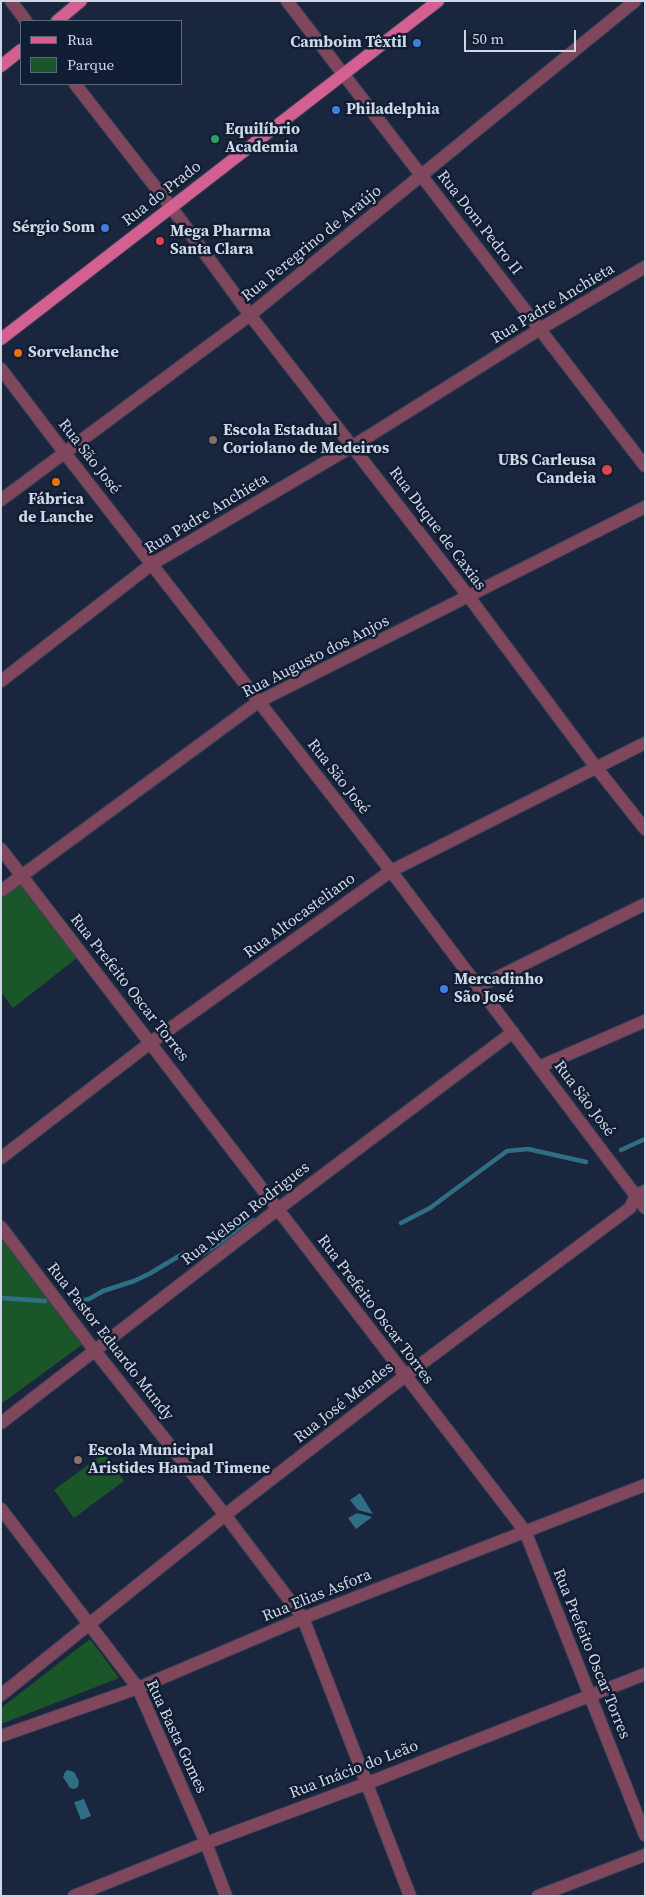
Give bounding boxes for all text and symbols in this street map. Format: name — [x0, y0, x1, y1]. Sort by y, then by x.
legend — [20, 20, 182, 85]
scale bar — [466, 20, 578, 52]
text: 50 m — [472, 28, 504, 49]
text: Rua — [67, 29, 93, 50]
place label: Camboim Têxtil — [290, 33, 407, 53]
marker: Camboim Têxtil — [411, 37, 423, 49]
text: Parque — [67, 54, 114, 75]
place label: Philadelphia — [346, 100, 440, 120]
marker: Philadelphia — [330, 104, 342, 116]
place label: Equilíbrio Academia — [225, 120, 300, 158]
marker: Equilíbrio Academia — [209, 133, 221, 145]
street label: Rua do Prado — [119, 157, 205, 231]
street label: Rua Dom Pedro II — [432, 167, 526, 279]
street label: Rua Peregrino de Araújo — [238, 182, 386, 306]
place label: Sérgio Som — [12, 218, 95, 238]
marker: Sérgio Som — [99, 222, 111, 234]
place label: Mega Pharma Santa Clara — [170, 222, 271, 260]
marker: Mega Pharma Santa Clara — [154, 235, 166, 247]
street label: Rua Padre Anchieta — [488, 260, 618, 348]
place label: Sorvelanche — [28, 343, 119, 363]
marker: Sorvelanche — [12, 347, 24, 359]
street label: Rua São José — [54, 416, 124, 498]
place label: Escola Estadual Coriolano de Medeiros — [223, 421, 389, 459]
marker: Escola Estadual Coriolano de Medeiros — [207, 434, 219, 446]
place label: UBS Carleusa Candeia — [498, 451, 596, 489]
marker: UBS Carleusa Candeia — [600, 463, 614, 477]
street label: Rua Duque de Caxias — [384, 464, 490, 594]
street label: Rua Padre Anchieta — [142, 470, 272, 558]
marker: Fábrica de Lanche — [50, 476, 62, 488]
place label: Fábrica de Lanche — [19, 490, 93, 528]
street label: Rua Augusto dos Anjos — [239, 612, 393, 702]
street label: Rua São José — [303, 736, 373, 818]
street label: Rua Altocasteliano — [241, 869, 359, 963]
street label: Rua Prefeito Oscar Torres — [65, 910, 193, 1066]
place label: Mercadinho São José — [454, 970, 543, 1008]
marker: Mercadinho São José — [438, 983, 450, 995]
street label: Rua São José — [549, 1057, 619, 1141]
street label: Rua Nelson Rodrigues — [178, 1158, 314, 1270]
street label: Rua Prefeito Oscar Torres — [313, 1232, 437, 1388]
street label: Rua Pastor Eduardo Mundy — [42, 1259, 178, 1425]
street label: Rua José Mendes — [290, 1358, 398, 1448]
place label: Escola Municipal Aristides Hamad Timene — [88, 1441, 270, 1479]
marker: Escola Municipal Aristides Hamad Timene — [72, 1454, 84, 1466]
street label: Rua Elias Asfora — [260, 1565, 374, 1627]
street label: Rua Prefeito Oscar Torres — [548, 1566, 634, 1742]
street label: Rua Basta Gomes — [141, 1677, 211, 1797]
street label: Rua Inácio do Leão — [287, 1737, 421, 1803]

